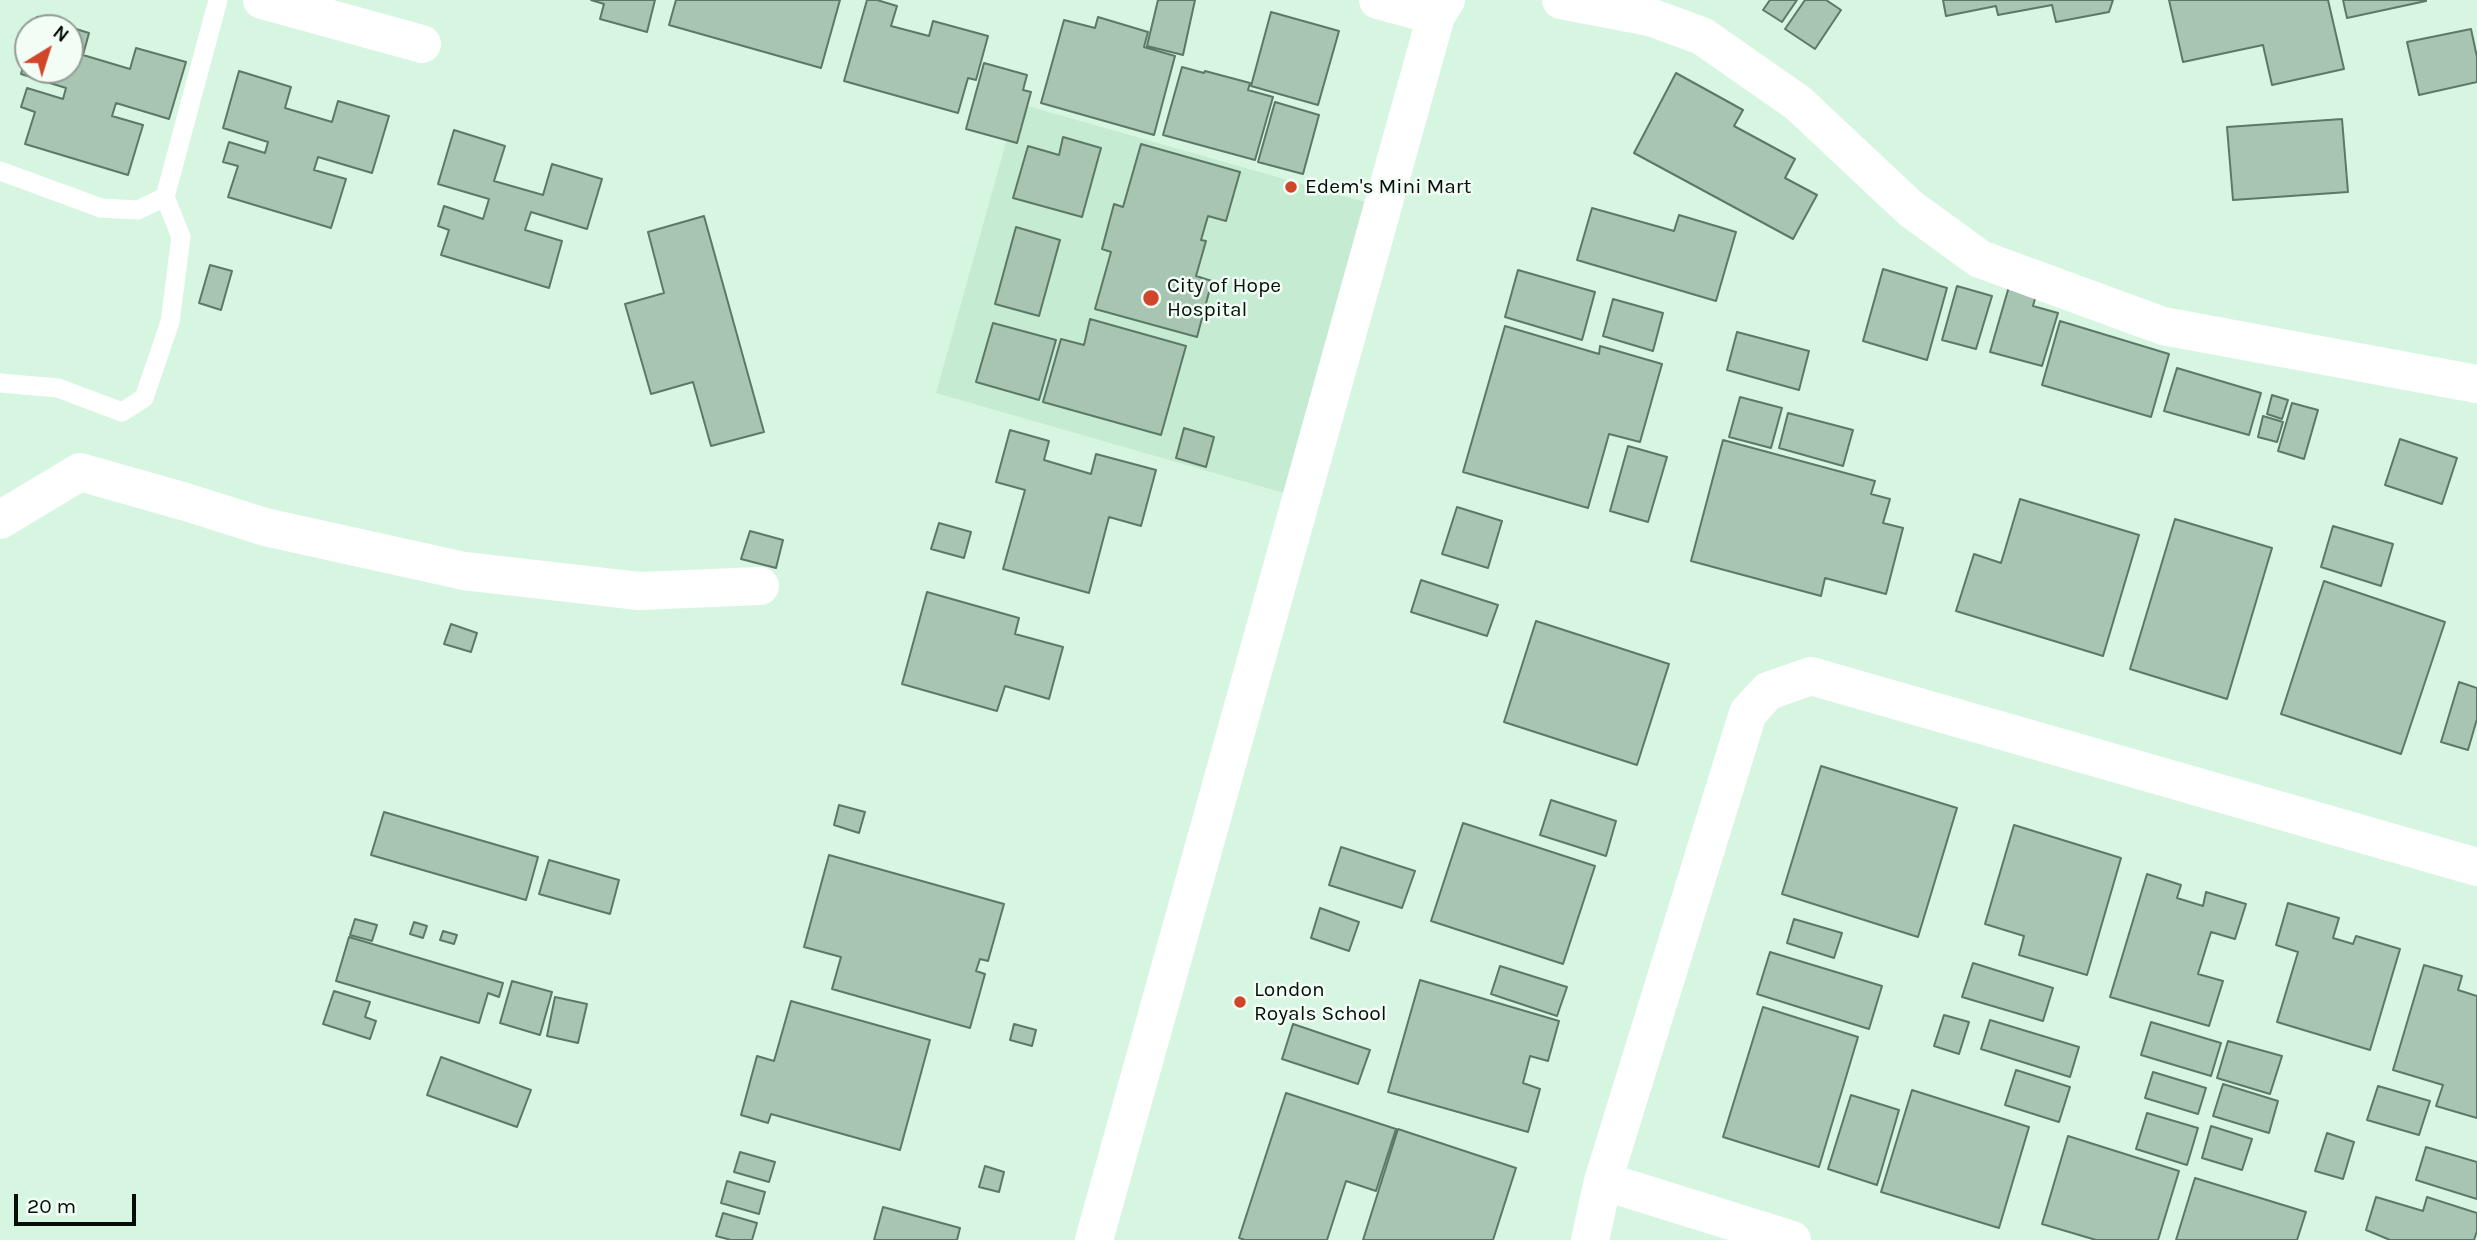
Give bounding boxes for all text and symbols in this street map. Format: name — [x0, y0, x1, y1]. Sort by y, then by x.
north arrow — [14, 14, 84, 84]
text: N — [49, 21, 73, 47]
place label: Edem's Mini Mart — [1305, 174, 1471, 200]
marker: Edem's Mini Mart — [1283, 179, 1299, 195]
place label: City of Hope Hospital — [1167, 273, 1281, 323]
marker: City of Hope Hospital — [1141, 288, 1161, 308]
place label: London Royals School — [1254, 977, 1387, 1027]
marker: London Royals School — [1232, 994, 1248, 1010]
scale bar — [18, 1180, 140, 1224]
text: 20 m — [27, 1194, 76, 1218]

